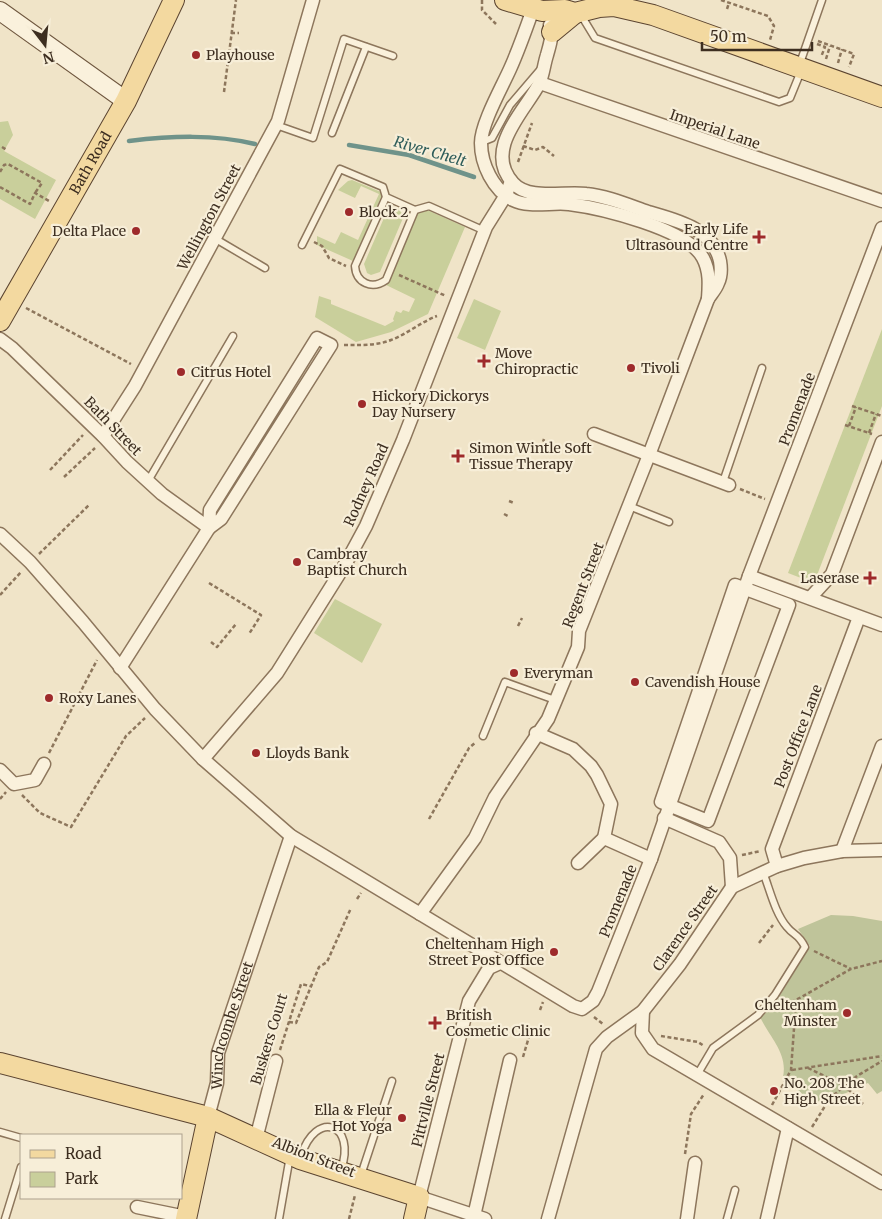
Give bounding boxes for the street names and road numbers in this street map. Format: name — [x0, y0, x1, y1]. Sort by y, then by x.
street label: Imperial Lane — [668, 105, 762, 153]
street label: Bath Road — [65, 128, 116, 198]
street label: Wellington Street — [173, 160, 245, 274]
street label: Promenade — [775, 370, 819, 448]
street label: Bath Street — [80, 393, 146, 460]
street label: Rodney Road — [340, 440, 392, 529]
street label: Regent Street — [558, 539, 608, 630]
street label: Post Office Lane — [770, 682, 826, 790]
street label: Promenade — [595, 862, 641, 940]
street label: Clarence Street — [649, 881, 722, 975]
street label: Winchcombe Street — [208, 959, 257, 1091]
street label: Buskers Court — [247, 991, 292, 1087]
street label: Pittville Street — [408, 1051, 449, 1149]
street label: Albion Street — [269, 1132, 359, 1181]

